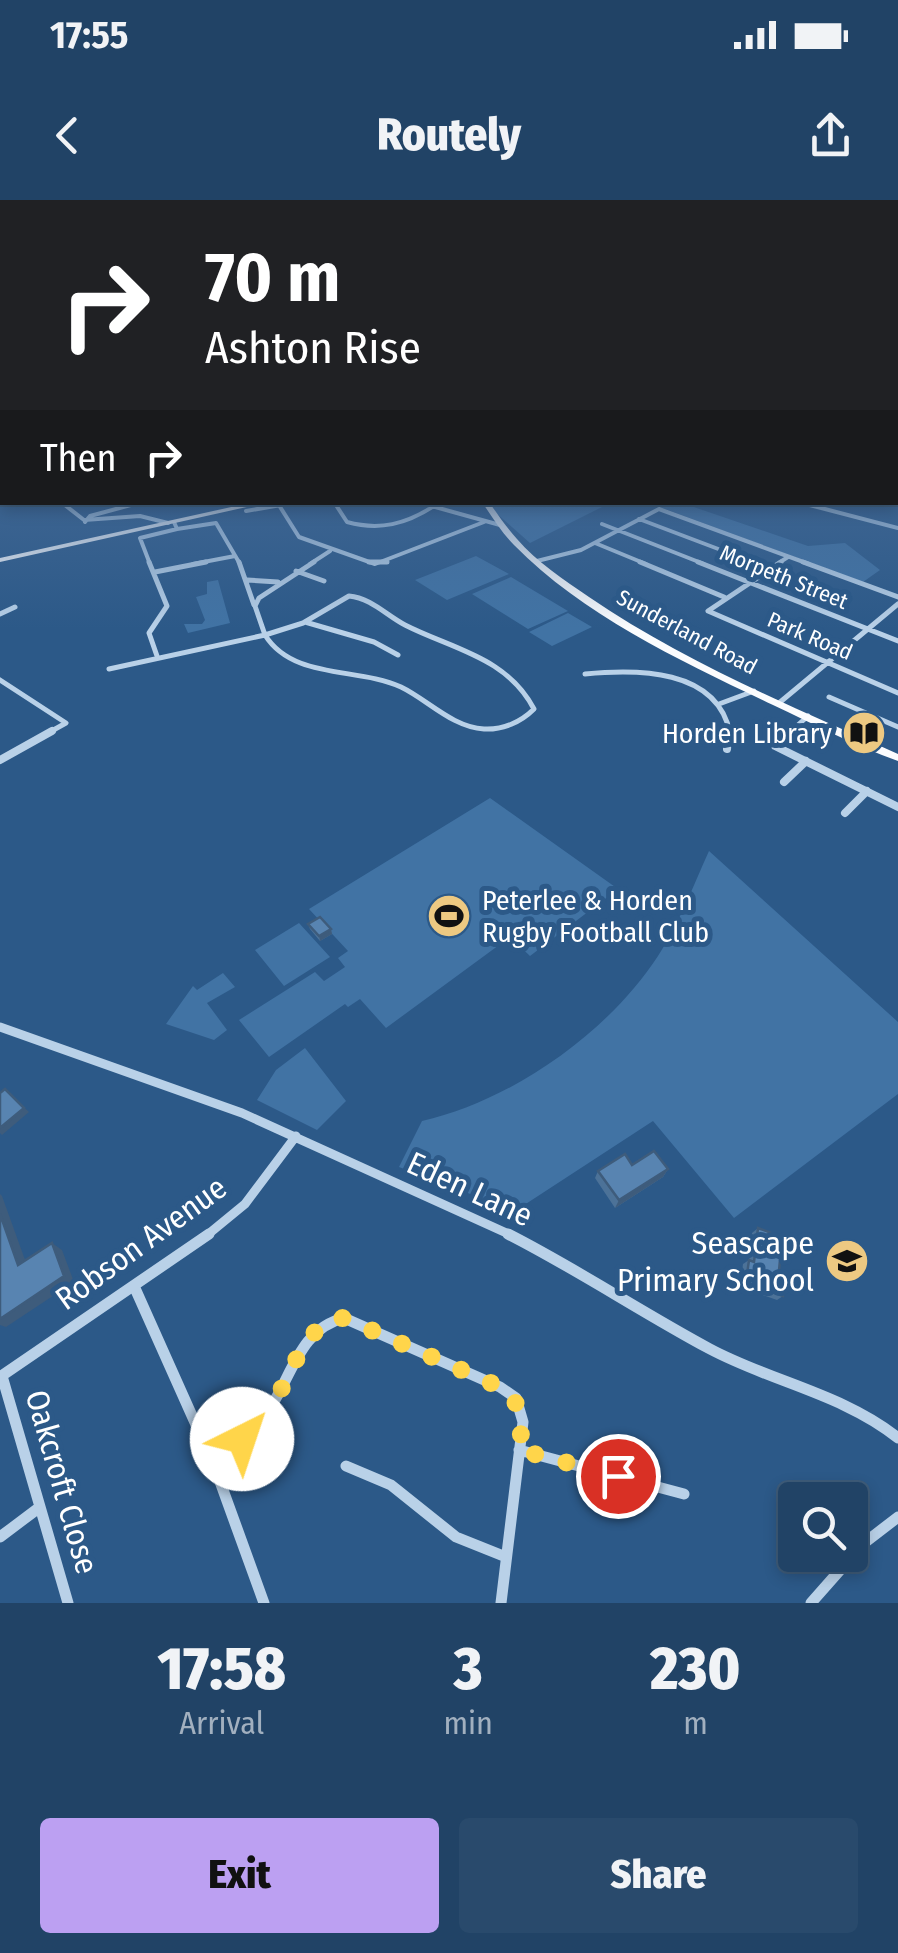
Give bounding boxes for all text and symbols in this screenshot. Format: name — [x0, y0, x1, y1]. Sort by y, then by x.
text: 17:55 — [50, 12, 128, 58]
icon: back — [40, 108, 95, 163]
text: Routely — [377, 108, 521, 162]
icon: share — [803, 108, 858, 163]
text: 70 m — [205, 236, 340, 320]
icon: right — [40, 240, 170, 370]
text: Ashton Rise — [205, 321, 421, 375]
icon: right — [136, 430, 191, 485]
text: Then — [40, 435, 116, 481]
street label: Morpeth Street — [716, 539, 853, 615]
street label: Sunderland Road — [612, 584, 762, 680]
street label: Park Road — [763, 606, 857, 666]
library icon: Horden Library — [841, 710, 887, 756]
place label: Horden Library — [662, 717, 833, 750]
place label: Peterlee & Horden Rugby Football Club — [482, 884, 709, 949]
sports icon: Peterlee & Horden Rugby Football Club — [426, 893, 472, 939]
street label: Eden Lane — [401, 1143, 539, 1235]
street label: Robson Avenue — [48, 1168, 234, 1318]
place label: Seascape Primary School — [617, 1224, 814, 1299]
school or university icon: Seascape Primary School — [824, 1238, 870, 1284]
street label: Oakcroft Close — [18, 1386, 106, 1578]
position arrow — [190, 1387, 294, 1491]
pin — [576, 1434, 661, 1519]
icon: arrive — [591, 1449, 646, 1504]
map controls — [778, 1482, 868, 1572]
button: search — [778, 1482, 868, 1572]
text: 17:58 — [157, 1633, 286, 1705]
text: 3 — [454, 1633, 483, 1705]
text: 230 — [650, 1633, 741, 1705]
text: Arrival — [179, 1704, 264, 1742]
text: min — [443, 1704, 493, 1742]
text: m — [683, 1704, 708, 1742]
button: Exit — [40, 1818, 439, 1933]
button: Share — [459, 1818, 858, 1933]

